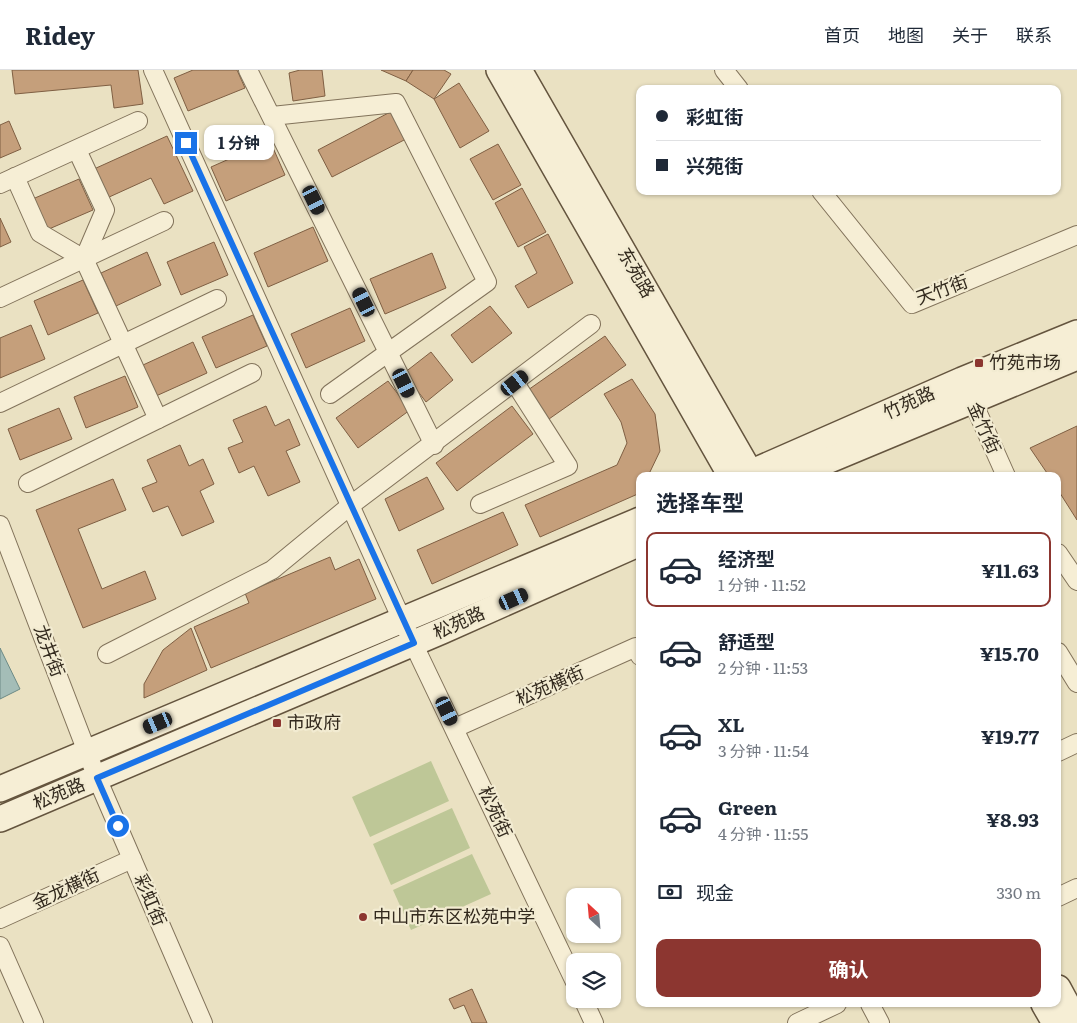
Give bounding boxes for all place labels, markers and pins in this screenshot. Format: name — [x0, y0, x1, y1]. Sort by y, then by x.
place label: 竹苑市场 — [989, 348, 1061, 375]
marker: 竹苑市场 — [973, 357, 985, 369]
place label: 市政府 — [287, 708, 341, 735]
marker: 市政府 — [271, 717, 283, 729]
place label: 中山市东区松苑中学 — [373, 902, 535, 929]
marker: 中山市东区松苑中学 — [357, 911, 369, 923]

